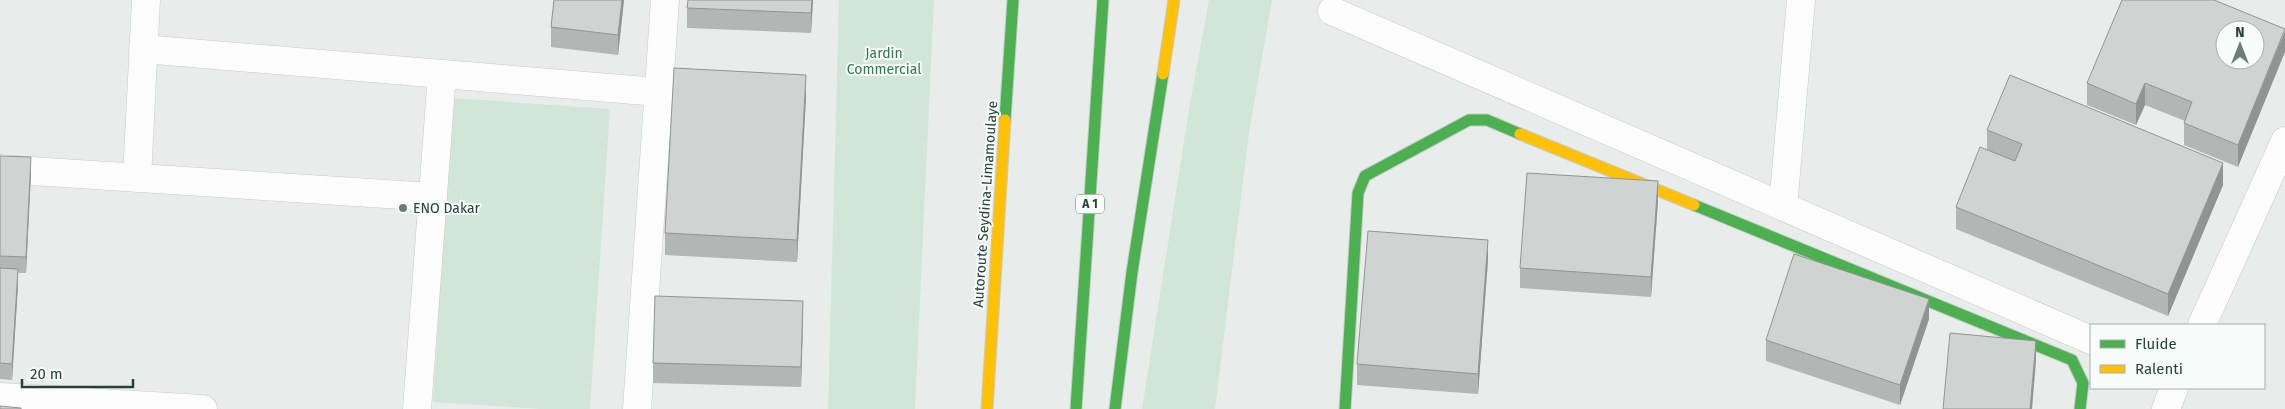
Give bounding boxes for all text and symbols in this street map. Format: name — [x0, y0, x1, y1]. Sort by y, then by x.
north arrow — [2215, 20, 2265, 70]
text: N — [2235, 24, 2245, 41]
park label: Jardin Commercial — [847, 45, 921, 78]
street label: Autoroute Seydina-Limamoulaye — [970, 100, 1001, 308]
road number: A 1 — [1076, 194, 1104, 213]
place label: ENO Dakar — [413, 200, 481, 217]
marker: ENO Dakar — [397, 202, 409, 214]
legend — [2090, 324, 2265, 389]
text: Fluide — [2135, 335, 2177, 353]
scale bar — [22, 356, 134, 388]
text: Ralenti — [2135, 360, 2183, 378]
text: 20 m — [30, 365, 63, 383]

